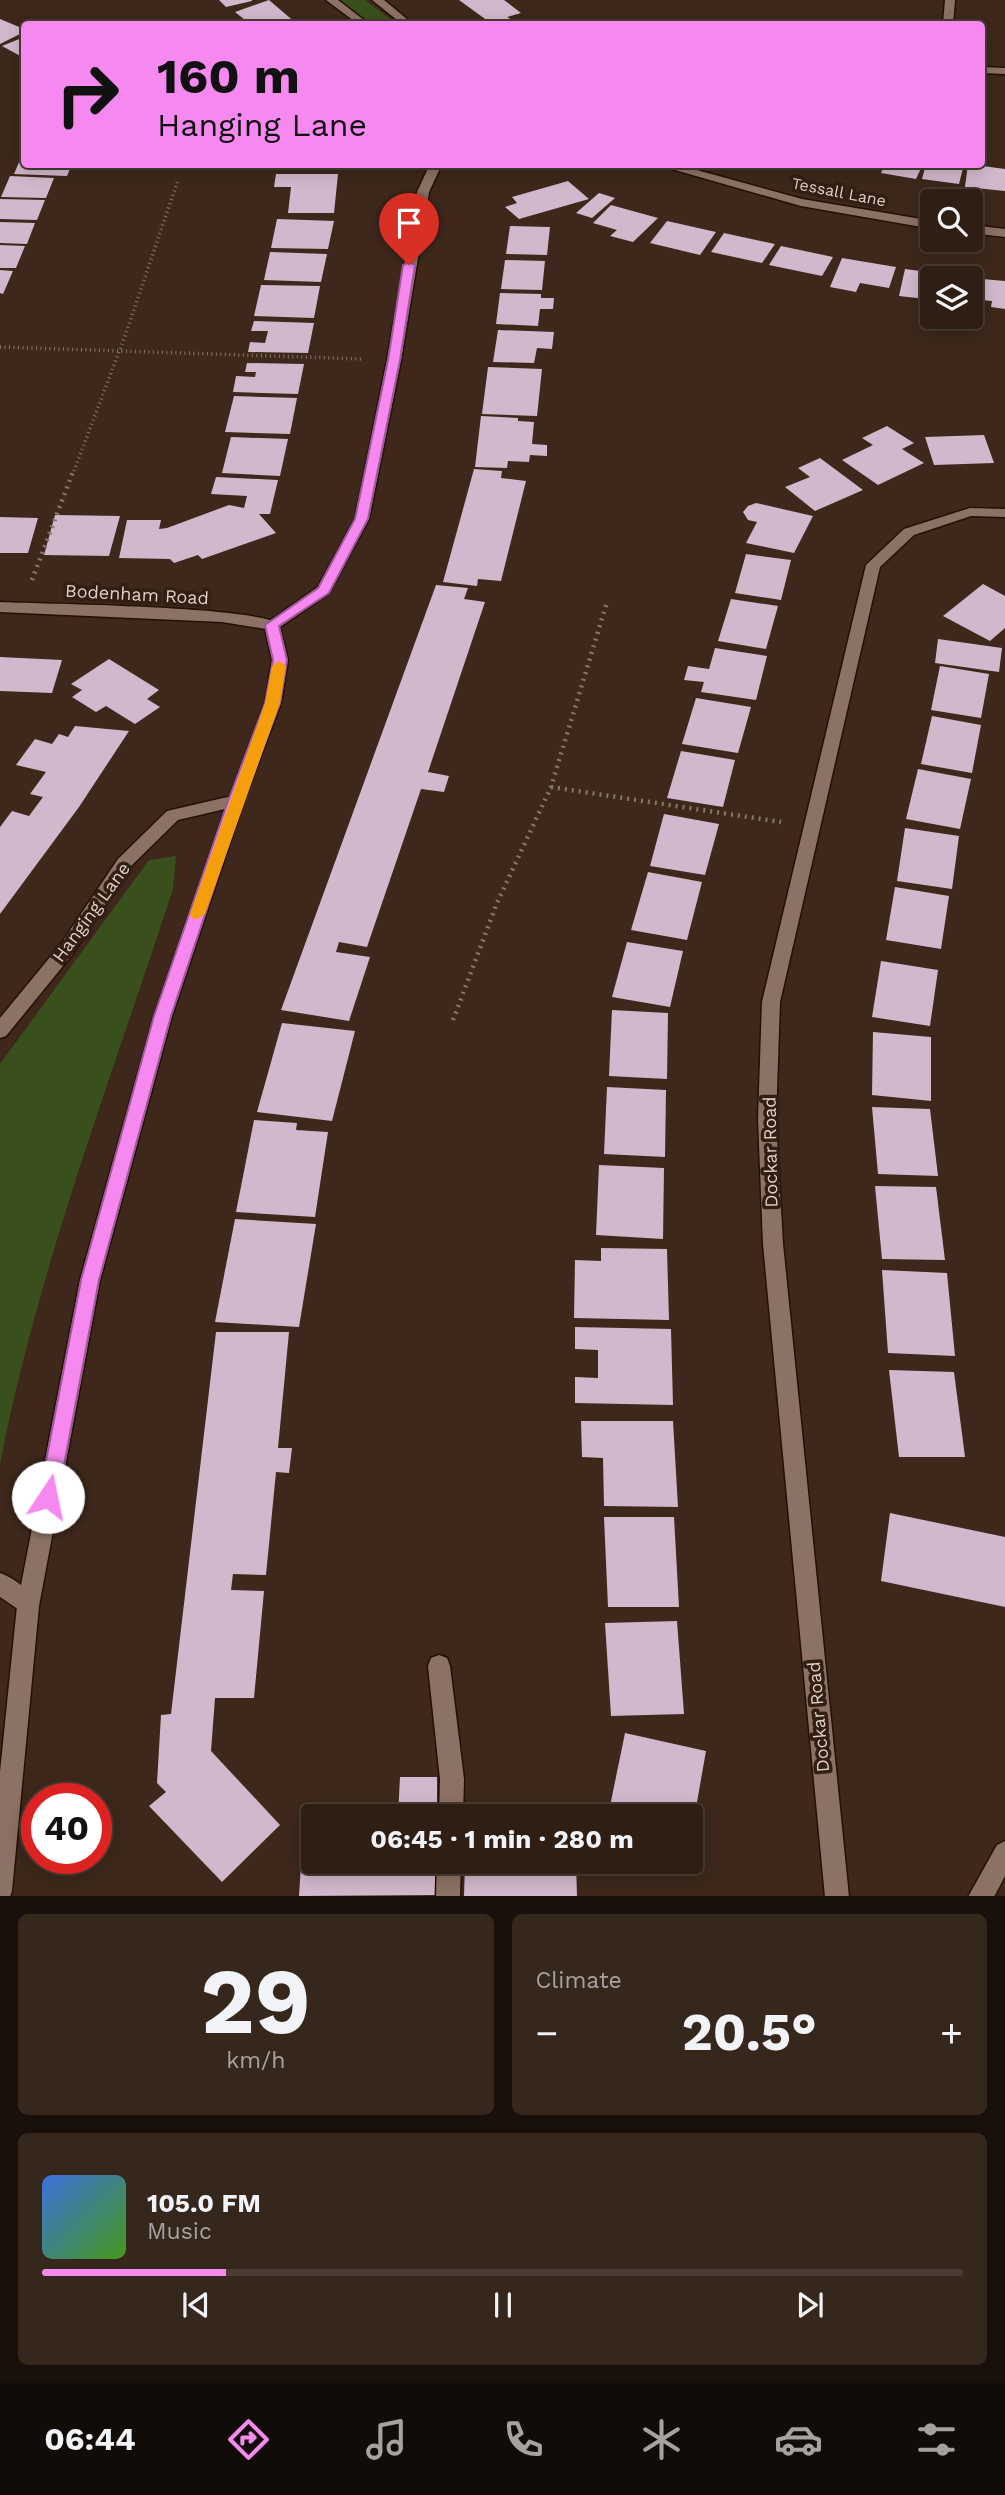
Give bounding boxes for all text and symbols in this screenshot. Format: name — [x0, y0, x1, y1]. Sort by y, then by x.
text: 160 m — [157, 47, 300, 105]
icon: right — [42, 49, 133, 140]
text: Hanging Lane — [157, 106, 367, 144]
street label: Tessall Lane — [790, 174, 888, 210]
map controls — [920, 189, 983, 329]
button: search — [920, 189, 983, 252]
pin — [379, 193, 439, 265]
icon: arrive — [390, 204, 428, 242]
button: layers — [920, 266, 983, 329]
street label: Bodenham Road — [65, 580, 209, 608]
street label: Hanging Lane — [48, 858, 134, 966]
street label: Dockar Road — [759, 1096, 781, 1208]
position arrow — [11, 1460, 85, 1534]
street label: Dockar Road — [803, 1661, 833, 1773]
speed limit sign: 40 — [21, 1783, 112, 1874]
text: 06:45 · 1 min · 280 m — [370, 1824, 634, 1854]
text: 29 — [201, 1948, 311, 2055]
text: Climate — [536, 1967, 622, 1994]
text: 20.5° — [682, 2002, 817, 2063]
text: − — [536, 2011, 558, 2055]
text: + — [940, 2011, 963, 2055]
text: km/h — [226, 2047, 285, 2074]
text: 105.0 FM — [147, 2188, 261, 2218]
text: Music — [147, 2218, 212, 2245]
icon: previous — [177, 2286, 215, 2324]
icon: pause — [484, 2286, 522, 2324]
icon: next — [791, 2286, 829, 2324]
icon: directions — [224, 2415, 273, 2464]
icon: music — [362, 2415, 411, 2464]
icon: phone — [499, 2415, 548, 2464]
icon: climate — [637, 2415, 686, 2464]
icon: car — [774, 2415, 823, 2464]
icon: filters — [912, 2415, 961, 2464]
text: 06:44 — [44, 2420, 136, 2458]

